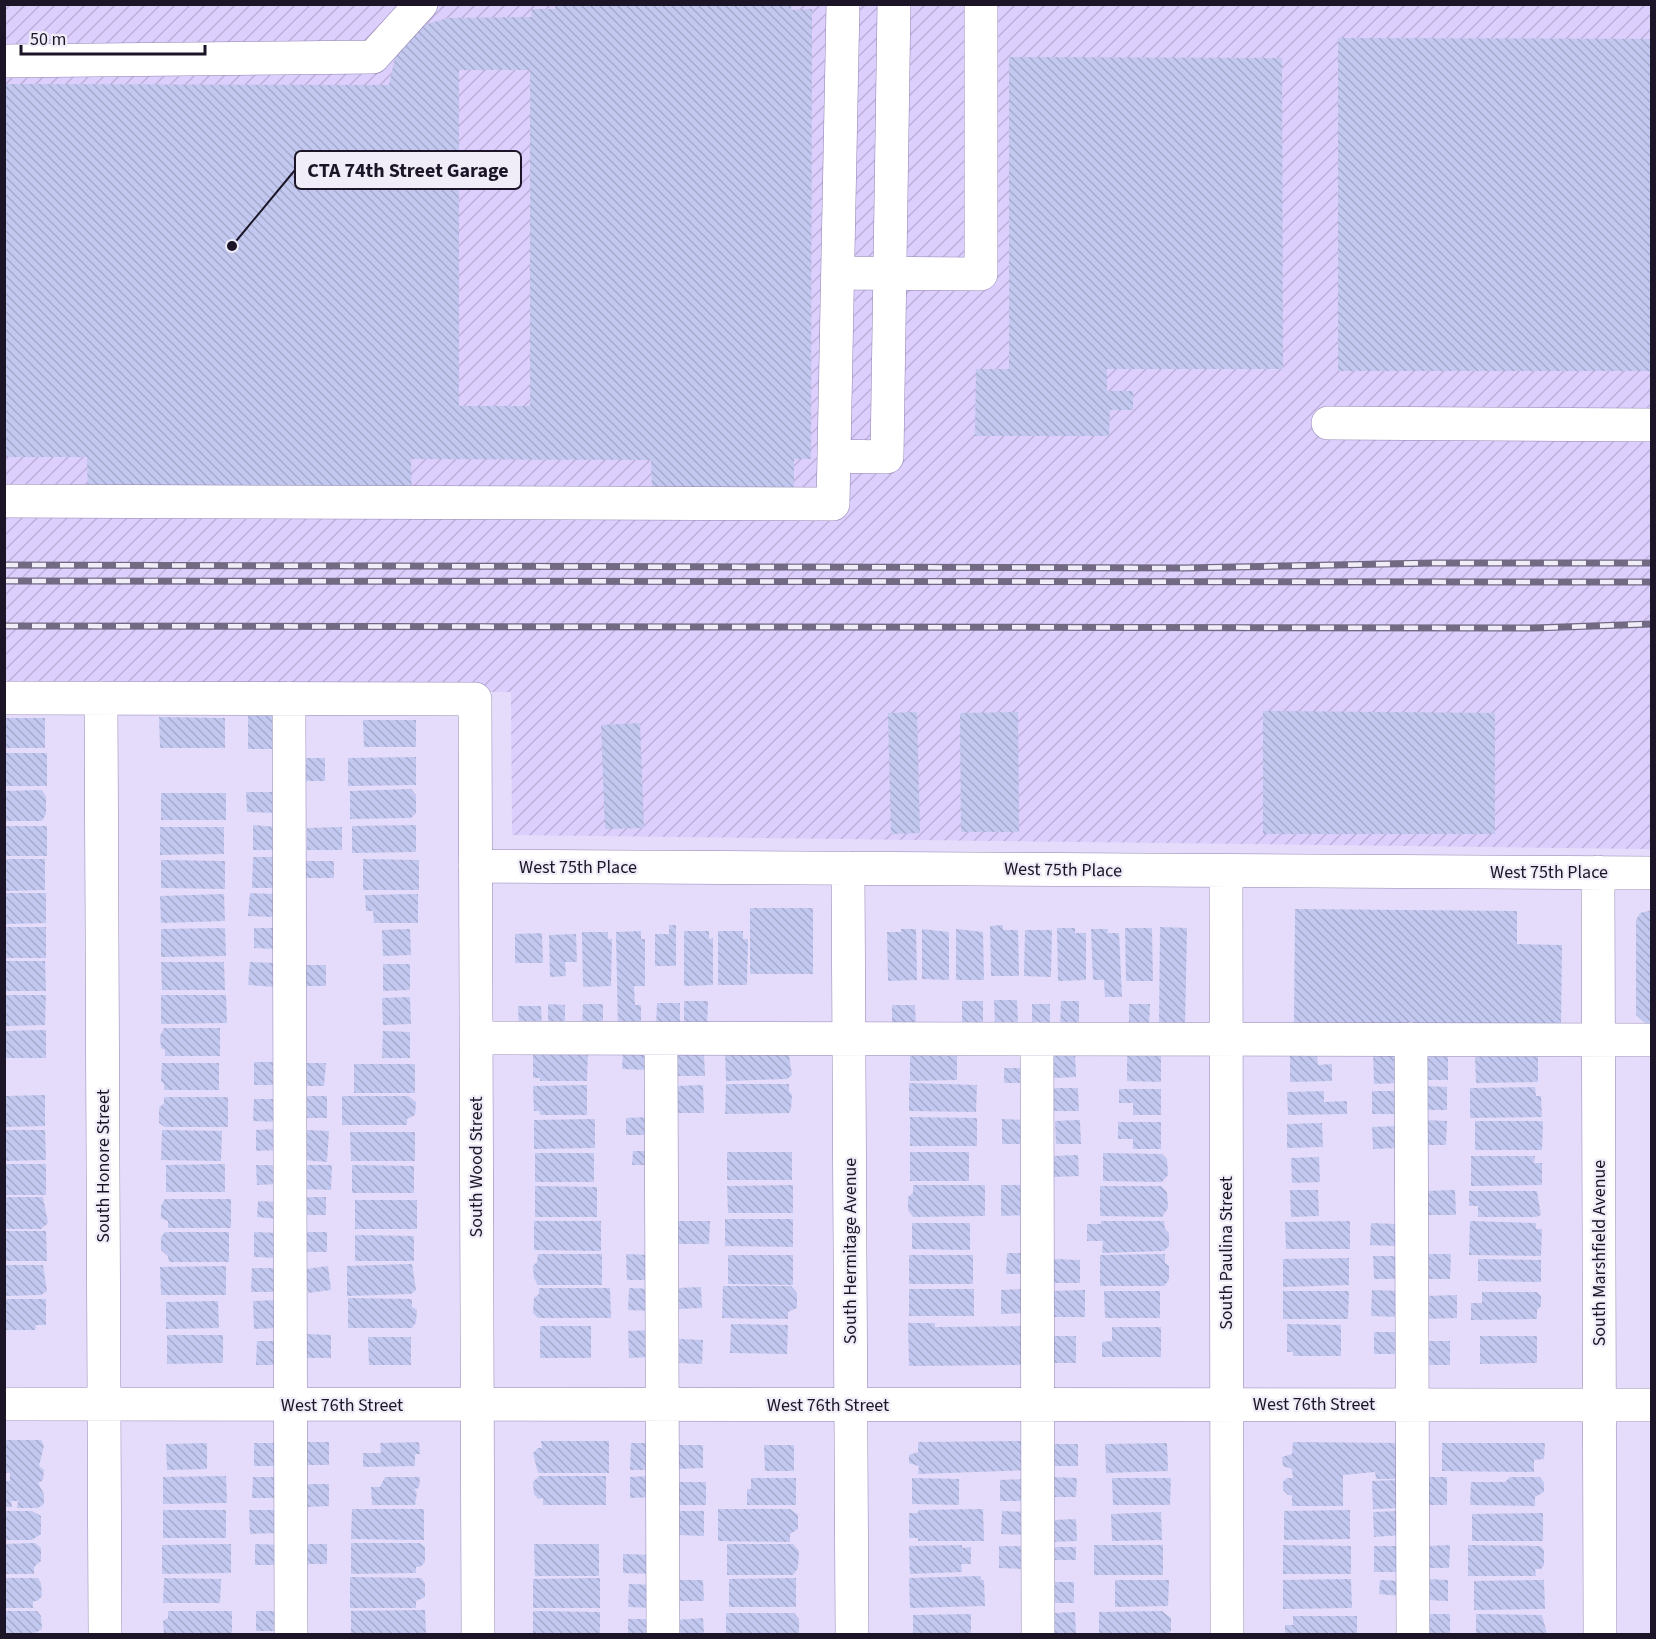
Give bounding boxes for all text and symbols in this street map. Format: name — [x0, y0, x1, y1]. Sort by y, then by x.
scale bar — [21, 18, 206, 56]
text: 50 m — [30, 27, 66, 52]
callout: CTA 74th Street Garage — [295, 151, 521, 189]
text: CTA 74th Street Garage — [307, 157, 509, 185]
street label: West 75th Place — [519, 855, 637, 880]
street label: West 75th Place — [1004, 856, 1122, 884]
street label: West 75th Place — [1490, 860, 1608, 885]
street label: South Honore Street — [91, 1089, 116, 1243]
street label: South Wood Street — [464, 1097, 489, 1237]
street label: South Hermitage Avenue — [838, 1158, 863, 1344]
street label: South Marshfield Avenue — [1587, 1160, 1612, 1346]
street label: South Paulina Street — [1214, 1176, 1239, 1330]
street label: West 76th Street — [1253, 1392, 1375, 1417]
street label: West 76th Street — [281, 1393, 403, 1418]
street label: West 76th Street — [767, 1393, 889, 1418]

